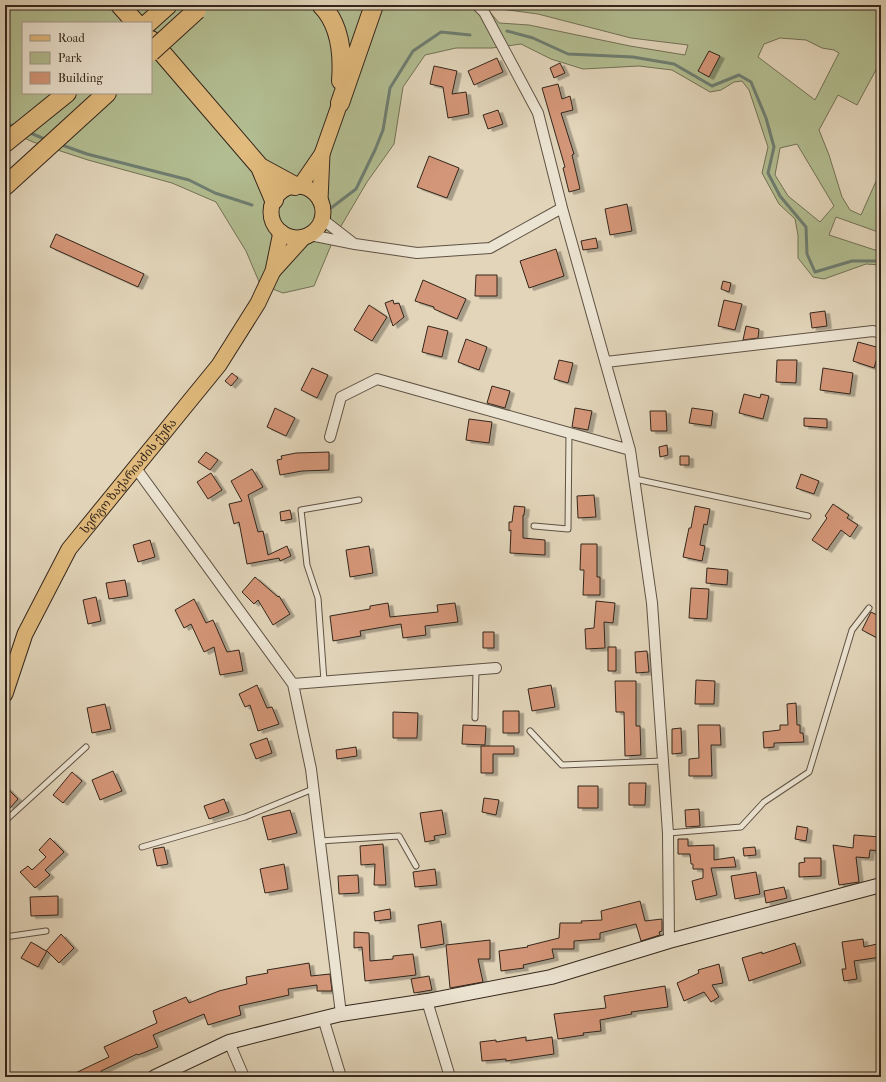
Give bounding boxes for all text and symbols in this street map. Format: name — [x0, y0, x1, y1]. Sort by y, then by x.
legend — [22, 22, 152, 94]
text: Road — [58, 31, 85, 45]
text: Park — [58, 51, 83, 65]
text: Building — [58, 71, 103, 85]
street label: სერგო ზაქარიაძის ქუჩა — [77, 416, 179, 536]

